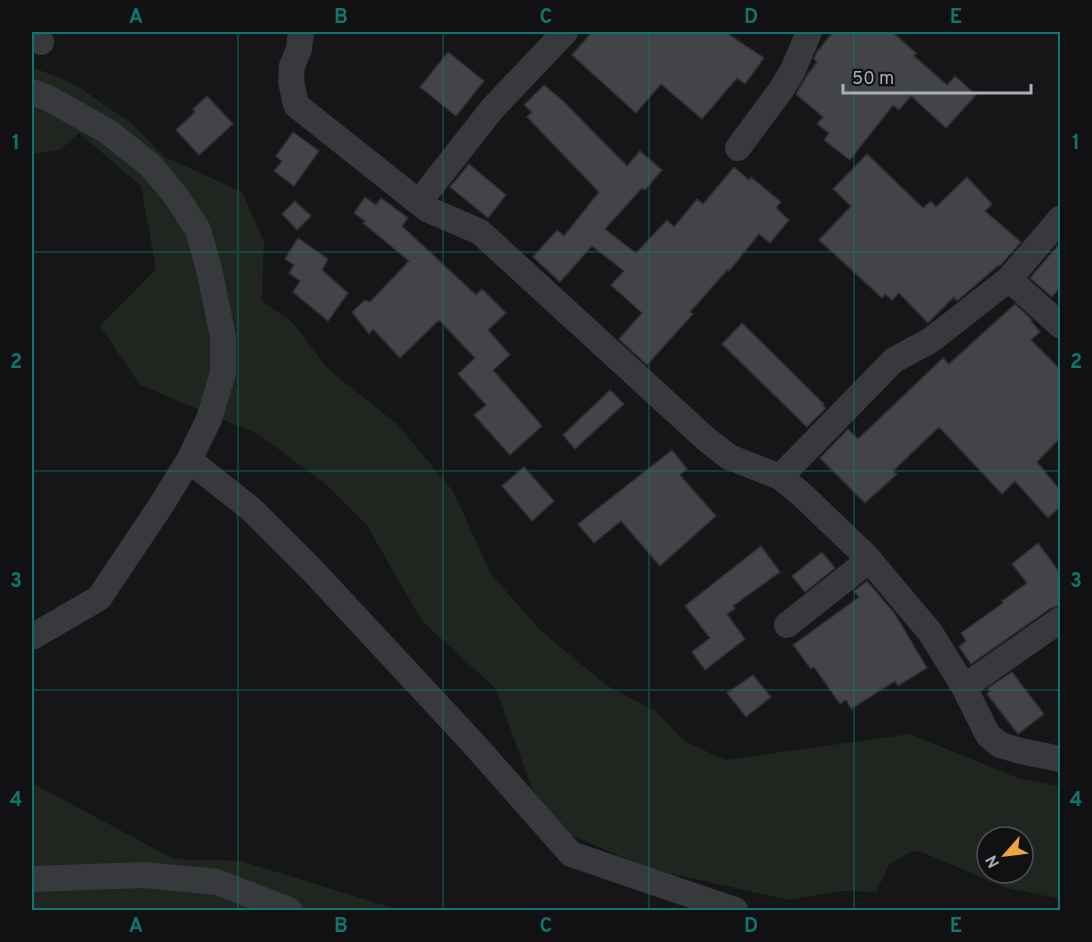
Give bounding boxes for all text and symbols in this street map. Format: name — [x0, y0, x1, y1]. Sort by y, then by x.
text: A — [129, 5, 143, 31]
text: B — [334, 5, 348, 31]
text: C — [540, 5, 552, 31]
text: D — [744, 5, 758, 31]
text: E — [950, 5, 962, 31]
scale bar — [843, 57, 1030, 95]
text: 50 m — [852, 68, 894, 91]
text: 1 — [12, 131, 20, 157]
text: 1 — [1072, 131, 1080, 157]
text: 2 — [10, 350, 22, 376]
text: 2 — [1070, 350, 1082, 376]
text: 3 — [10, 569, 22, 595]
text: 3 — [1070, 569, 1082, 595]
text: 4 — [10, 788, 22, 814]
text: 4 — [1070, 788, 1082, 814]
north arrow — [975, 825, 1035, 885]
text: N — [982, 851, 1005, 871]
text: A — [129, 914, 143, 940]
text: B — [334, 914, 348, 940]
text: C — [540, 914, 552, 940]
text: D — [744, 914, 758, 940]
text: E — [950, 914, 962, 940]

